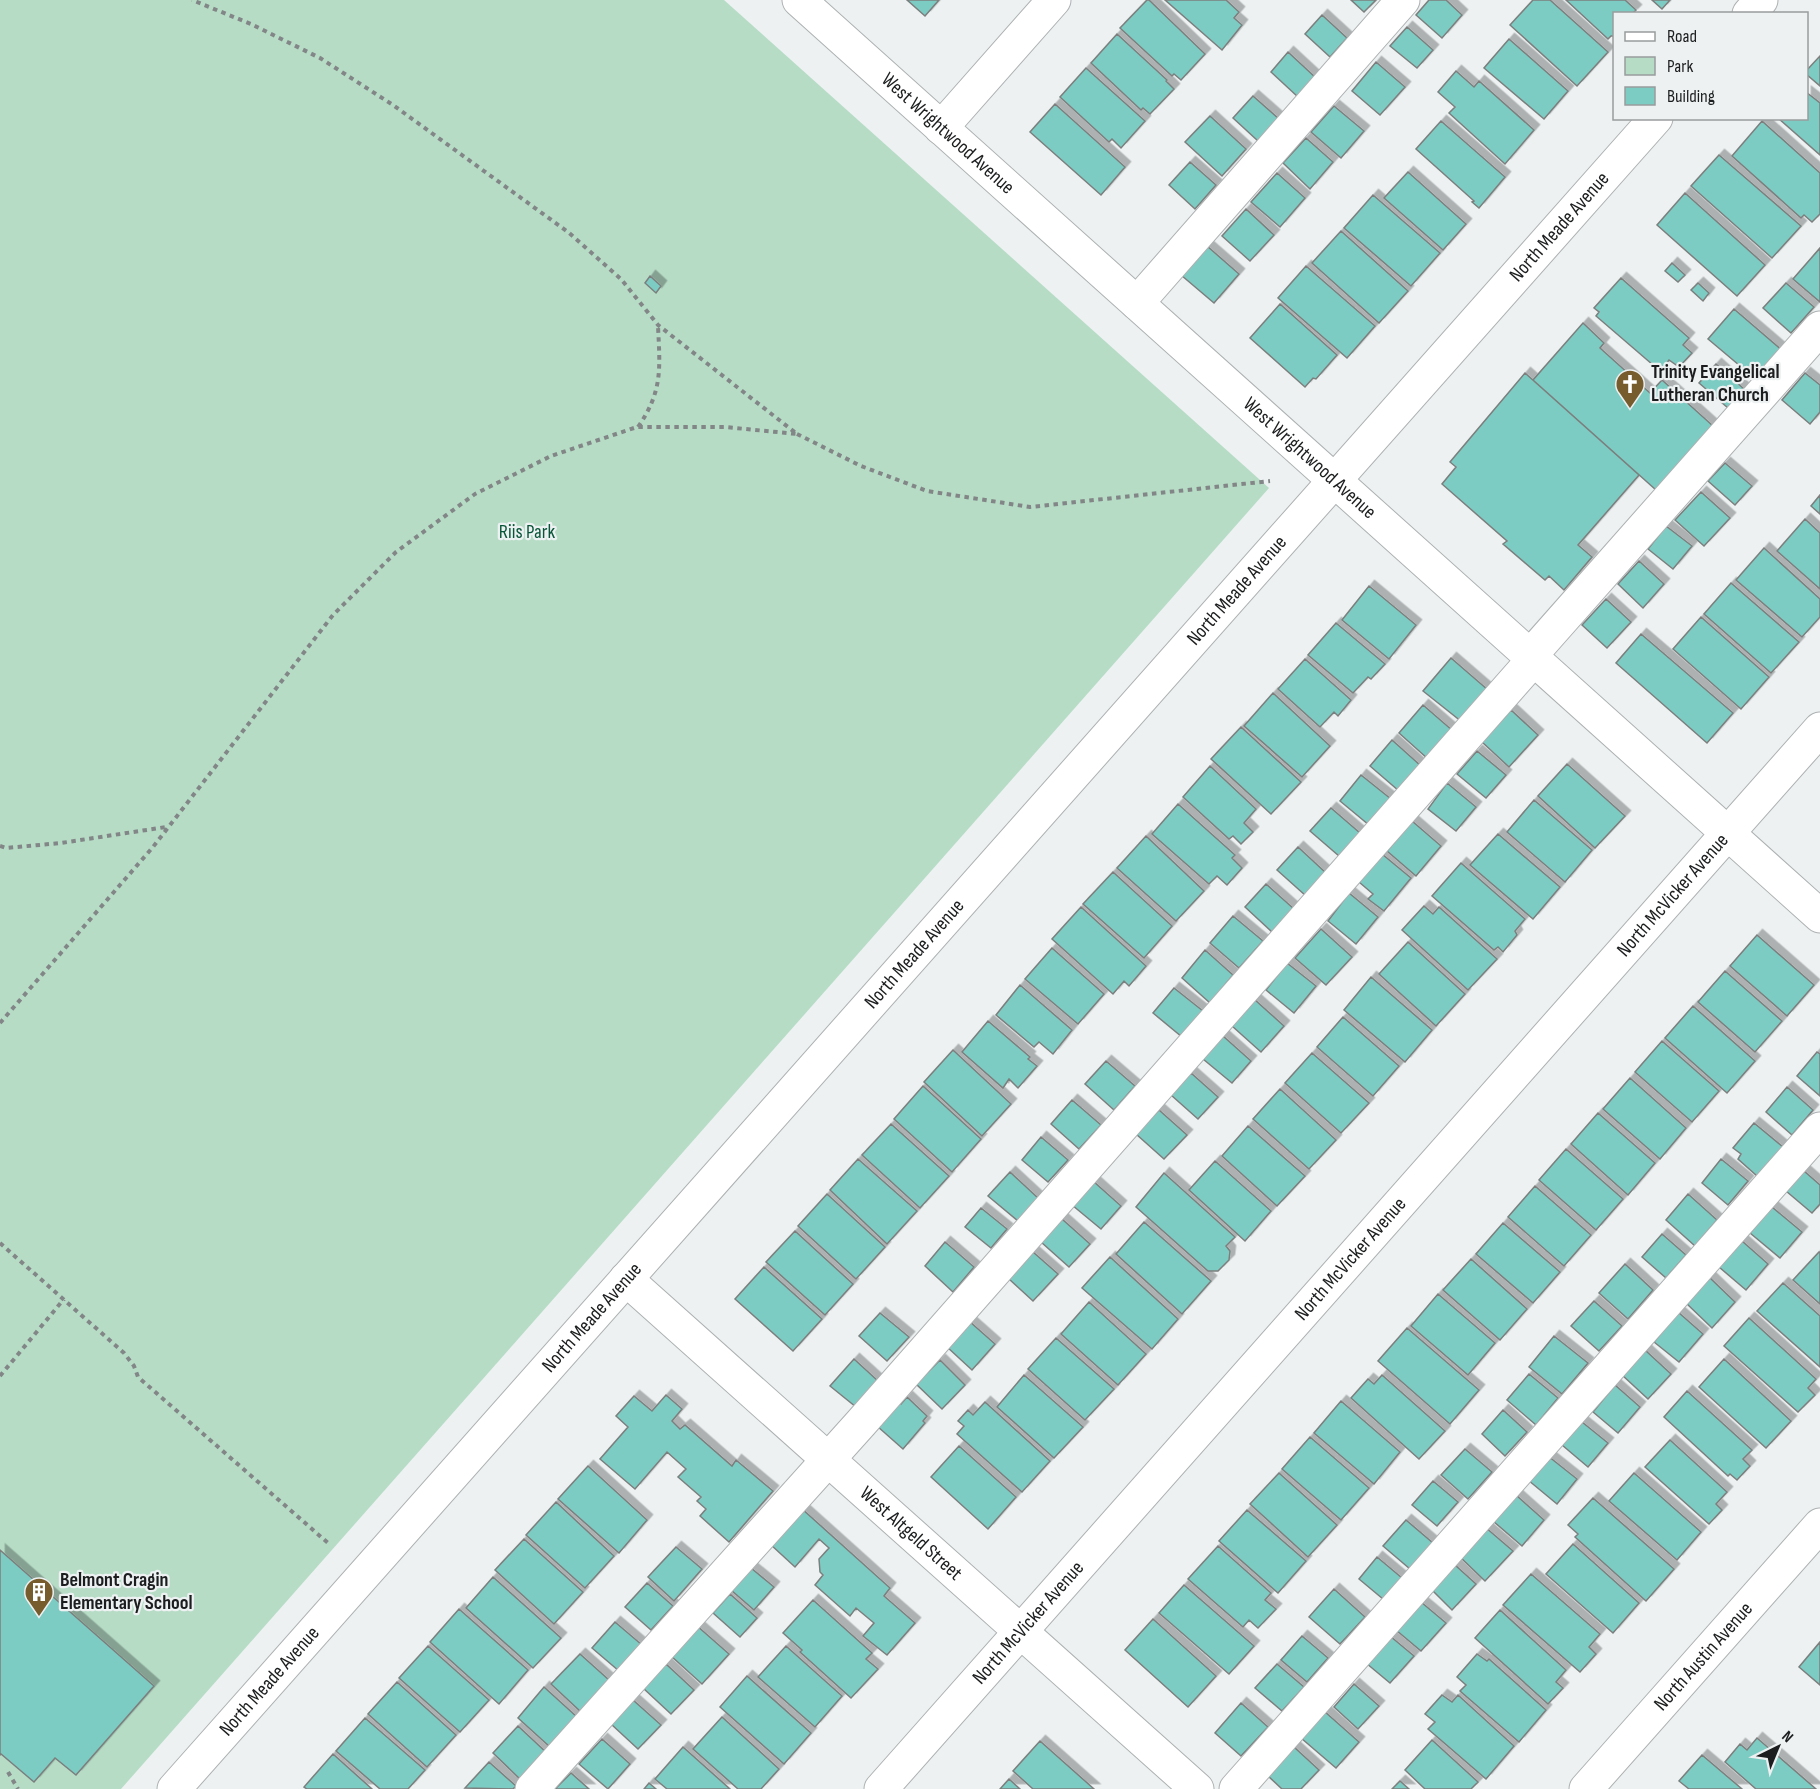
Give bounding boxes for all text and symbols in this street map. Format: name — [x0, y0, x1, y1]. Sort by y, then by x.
legend — [1613, 12, 1808, 120]
text: Road — [1667, 26, 1697, 47]
text: Park — [1667, 56, 1693, 77]
street label: West Wrightwood Avenue — [876, 68, 1019, 199]
text: Building — [1667, 86, 1715, 107]
street label: North Meade Avenue — [1505, 167, 1614, 287]
place label: Trinity Evangelical Lutheran Church — [1651, 360, 1780, 407]
church icon: Trinity Evangelical Lutheran Church — [1614, 368, 1646, 410]
street label: West Wrightwood Avenue — [1238, 392, 1381, 524]
park label: Riis Park — [499, 520, 556, 544]
street label: North Meade Avenue — [1182, 531, 1292, 650]
street label: North McVicker Avenue — [1612, 829, 1734, 962]
street label: North Meade Avenue — [860, 894, 969, 1014]
street label: North McVicker Avenue — [1290, 1193, 1411, 1325]
street label: North Meade Avenue — [537, 1258, 647, 1377]
street label: West Altgeld Street — [855, 1481, 967, 1585]
street label: North McVicker Avenue — [967, 1556, 1089, 1689]
place label: Belmont Cragin Elementary School — [60, 1568, 193, 1615]
building icon: Belmont Cragin Elementary School — [23, 1576, 55, 1618]
street label: North Austin Avenue — [1649, 1597, 1758, 1716]
street label: North Meade Avenue — [215, 1621, 324, 1741]
north arrow — [1748, 1717, 1808, 1777]
text: N — [1778, 1727, 1797, 1747]

